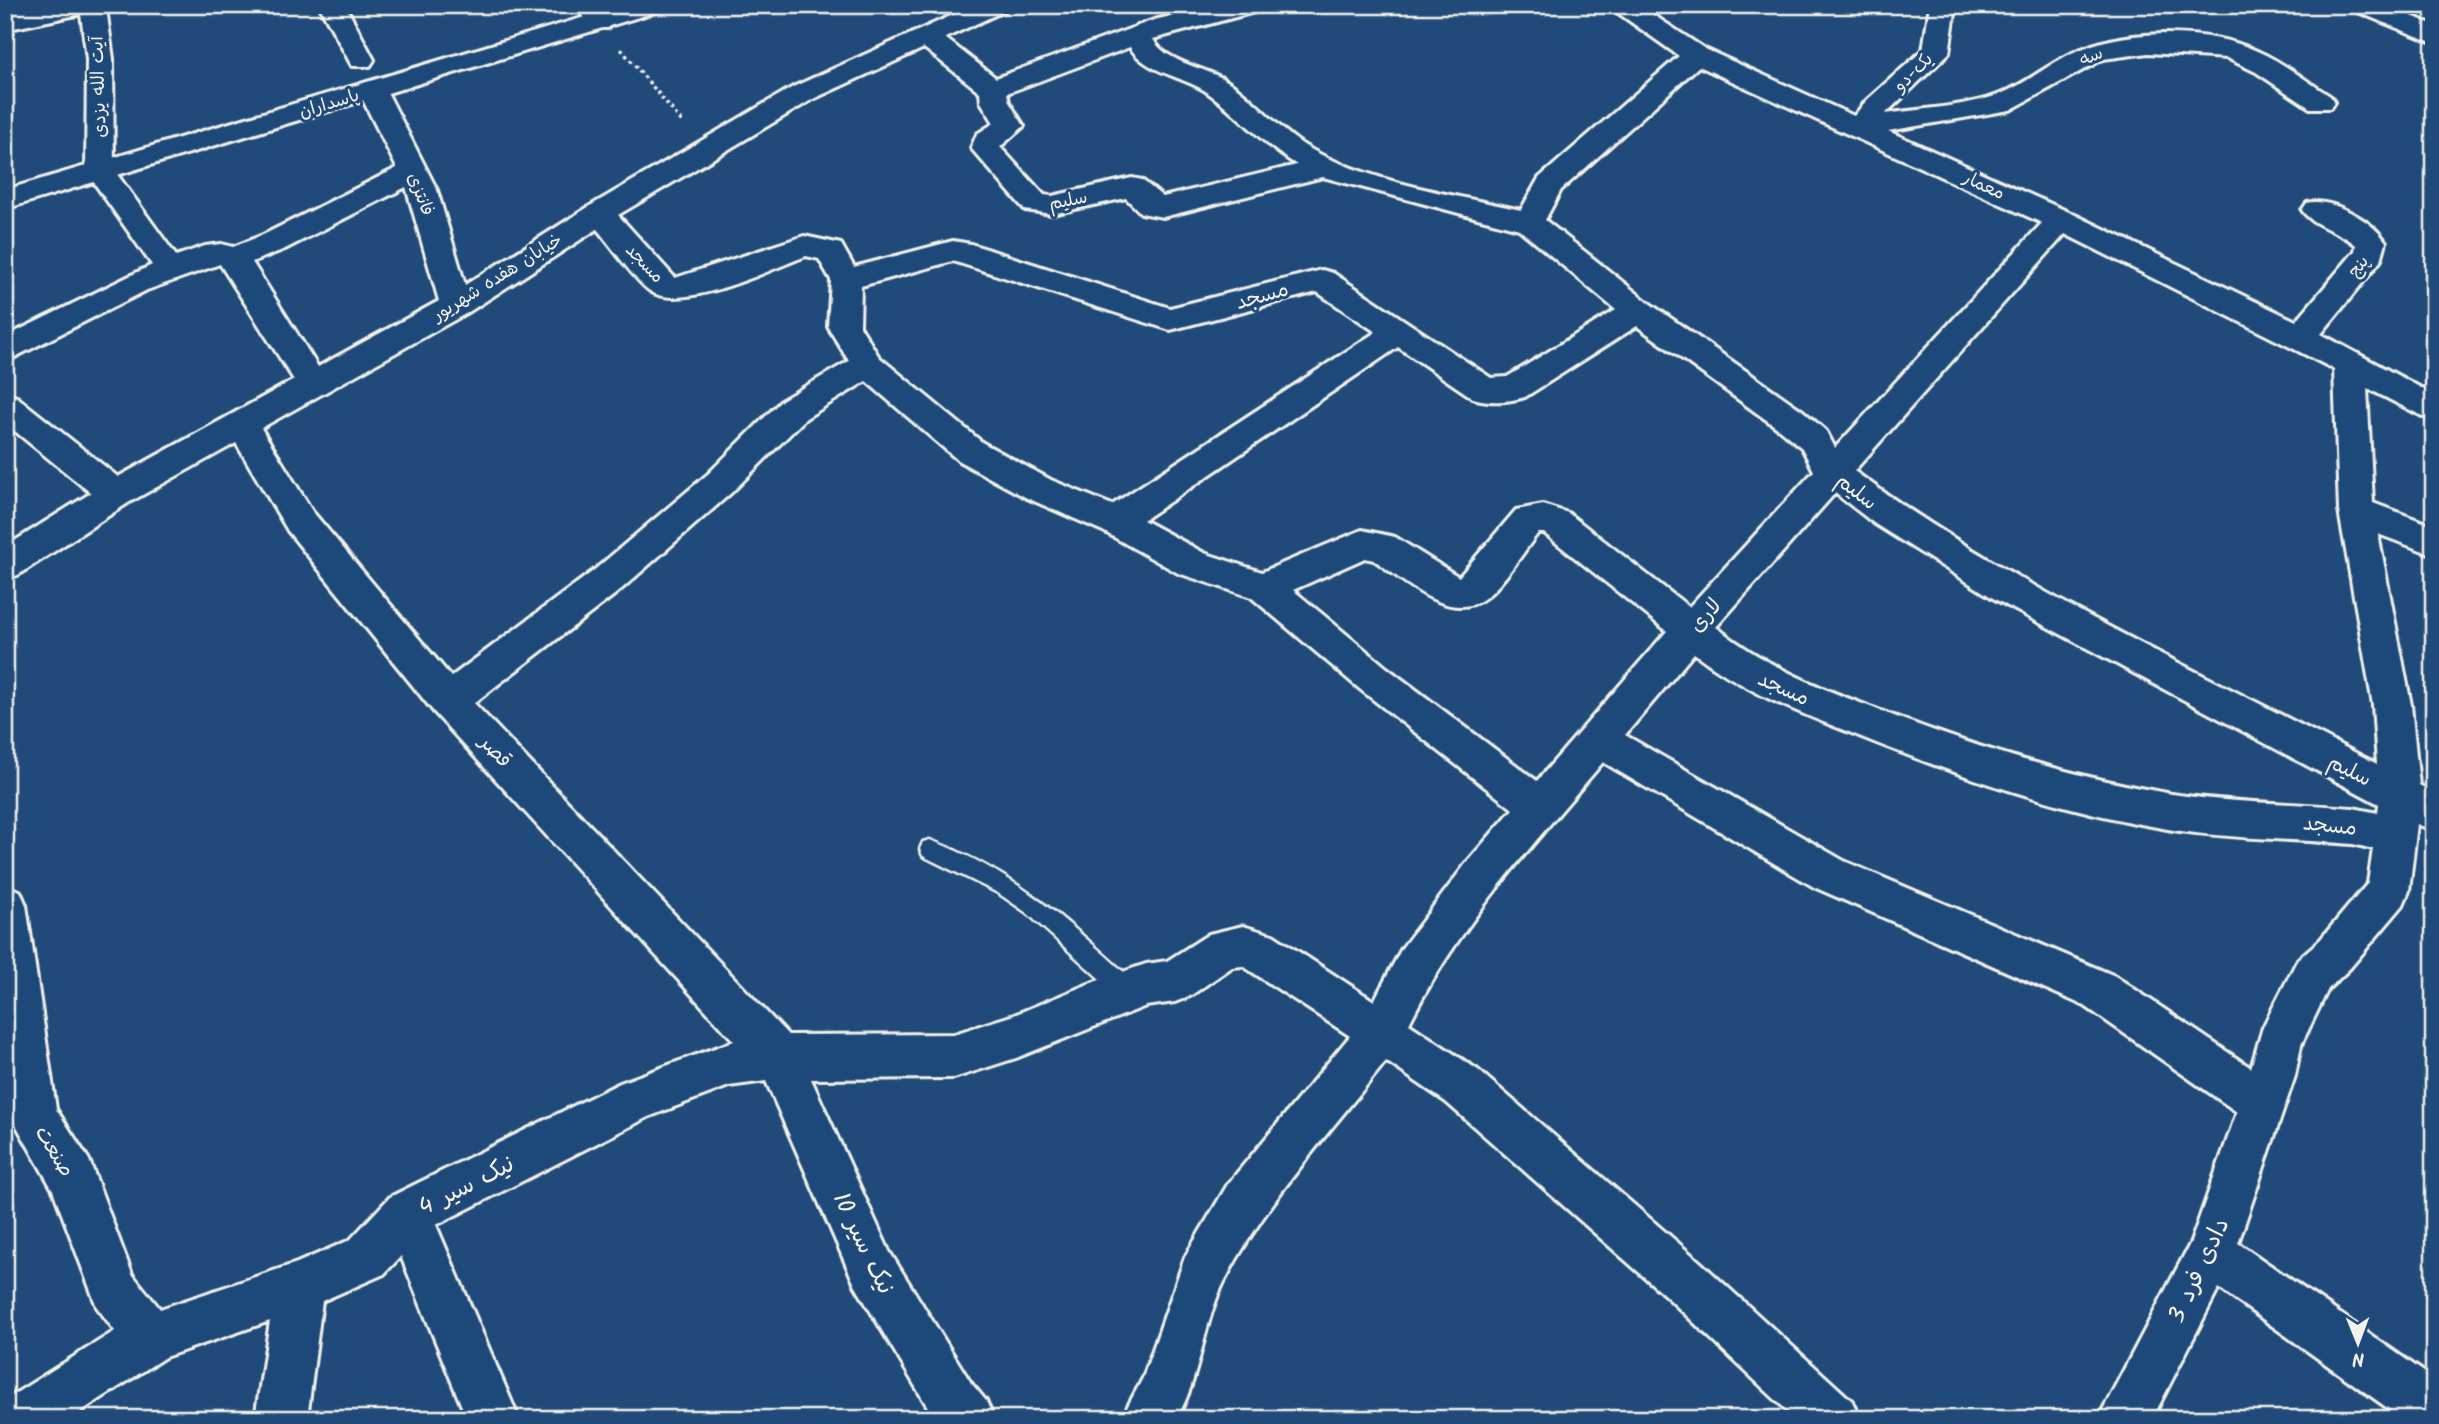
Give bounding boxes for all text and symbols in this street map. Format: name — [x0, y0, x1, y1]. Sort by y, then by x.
street label: آیت الله یزدی — [83, 34, 116, 138]
street label: سه — [2075, 39, 2108, 75]
street label: یک-دو — [1886, 47, 1941, 101]
street label: پاسداران — [296, 82, 363, 127]
street label: معمار — [1957, 164, 2009, 209]
street label: فانتزی — [398, 169, 441, 220]
street label: سلیم — [1047, 184, 1090, 219]
street label: خیابان هفده شهریور — [425, 226, 569, 331]
street label: مسجد — [617, 237, 670, 291]
street label: پنج — [2341, 249, 2377, 284]
street label: مسجد — [1232, 273, 1293, 320]
street label: سلیم — [1828, 465, 1884, 519]
street label: لاری — [1682, 591, 1731, 641]
street label: مسجد — [1752, 663, 1815, 715]
street label: قصر — [469, 726, 519, 776]
street label: سلیم — [2322, 746, 2377, 796]
street label: مسجد — [2301, 807, 2358, 846]
street label: صنعت — [25, 1120, 82, 1184]
street label: نیک سیر 4 — [412, 1145, 522, 1227]
street label: نیک سیر 10 — [821, 1186, 904, 1302]
street label: دادی فرد 3 — [2158, 1211, 2241, 1330]
north arrow — [2324, 1308, 2394, 1378]
text: N — [2352, 1343, 2365, 1373]

